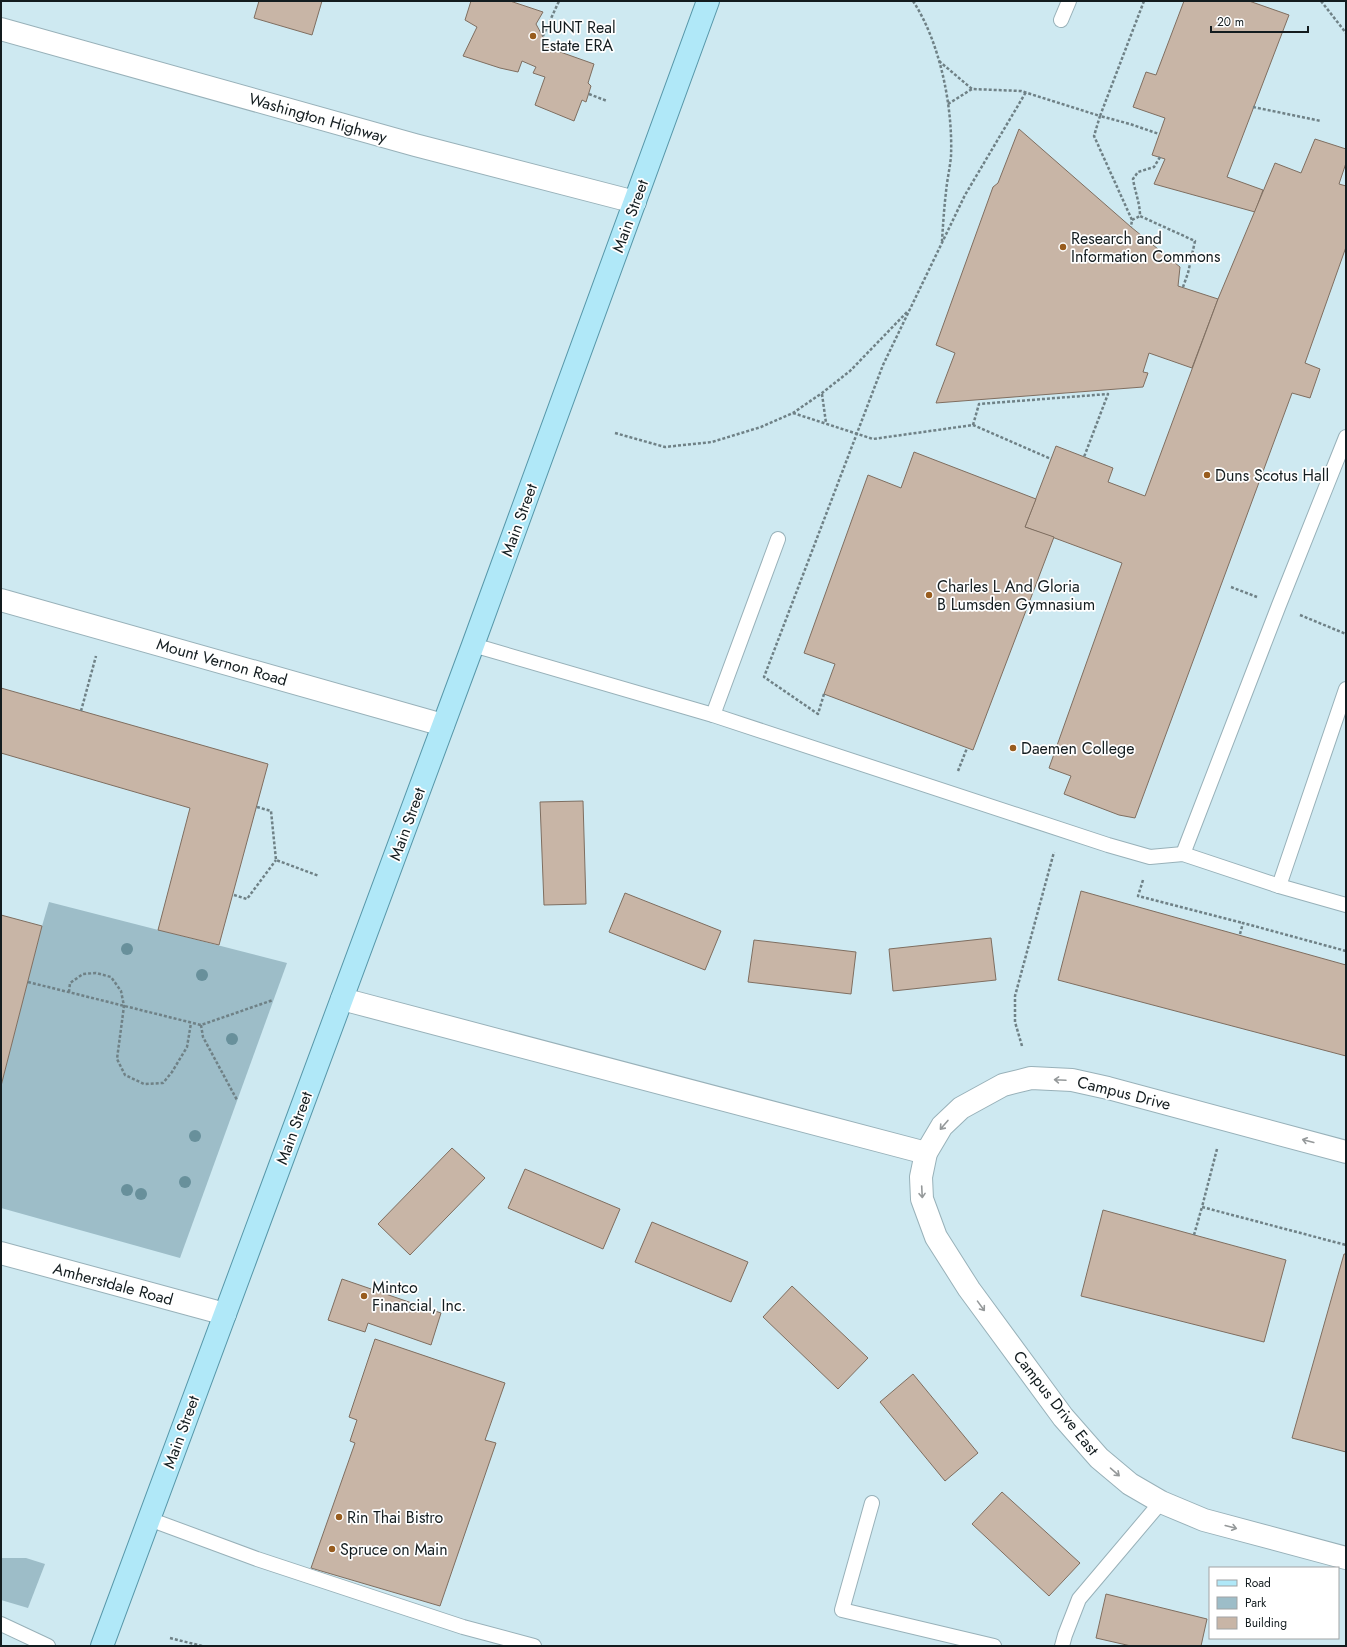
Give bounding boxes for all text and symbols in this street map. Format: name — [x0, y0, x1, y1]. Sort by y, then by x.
scale bar — [1211, 8, 1308, 34]
text: 20 m — [1217, 13, 1244, 31]
place label: HUNT Real Estate ERA — [541, 16, 616, 57]
marker: HUNT Real Estate ERA — [528, 31, 538, 41]
street label: Washington Highway — [246, 87, 391, 149]
street label: Main Street — [606, 176, 654, 256]
place label: Research and Information Commons — [1071, 227, 1220, 268]
marker: Research and Information Commons — [1058, 242, 1068, 252]
place label: Duns Scotus Hall — [1215, 464, 1329, 487]
marker: Duns Scotus Hall — [1202, 470, 1212, 480]
street label: Main Street — [495, 480, 543, 560]
place label: Charles L And Gloria B Lumsden Gymnasium — [937, 575, 1095, 616]
marker: Charles L And Gloria B Lumsden Gymnasium — [924, 590, 934, 600]
street label: Mount Vernon Road — [154, 632, 290, 692]
place label: Daemen College — [1021, 737, 1134, 760]
marker: Daemen College — [1008, 743, 1018, 753]
street label: Main Street — [383, 784, 431, 864]
street label: Campus Drive — [1075, 1070, 1173, 1116]
one-way arrow — [1054, 1076, 1067, 1083]
street label: Main Street — [270, 1088, 318, 1168]
one-way arrow — [939, 1120, 948, 1130]
one-way arrow — [1302, 1137, 1315, 1145]
one-way arrow — [918, 1185, 925, 1198]
street label: Amherstdale Road — [50, 1257, 176, 1311]
place label: Mintco Financial, Inc. — [372, 1276, 466, 1317]
marker: Mintco Financial, Inc. — [359, 1291, 369, 1301]
one-way arrow — [977, 1300, 985, 1311]
street label: Campus Drive East — [1008, 1346, 1104, 1460]
street label: Main Street — [157, 1392, 205, 1472]
one-way arrow — [1110, 1467, 1121, 1476]
place label: Rin Thai Bistro — [347, 1506, 443, 1529]
marker: Rin Thai Bistro — [334, 1512, 344, 1522]
one-way arrow — [1225, 1524, 1238, 1531]
place label: Spruce on Main — [340, 1538, 448, 1561]
marker: Spruce on Main — [327, 1544, 337, 1554]
legend — [1209, 1567, 1339, 1639]
text: Road — [1245, 1574, 1271, 1592]
text: Park — [1245, 1594, 1267, 1612]
text: Building — [1245, 1614, 1287, 1632]

